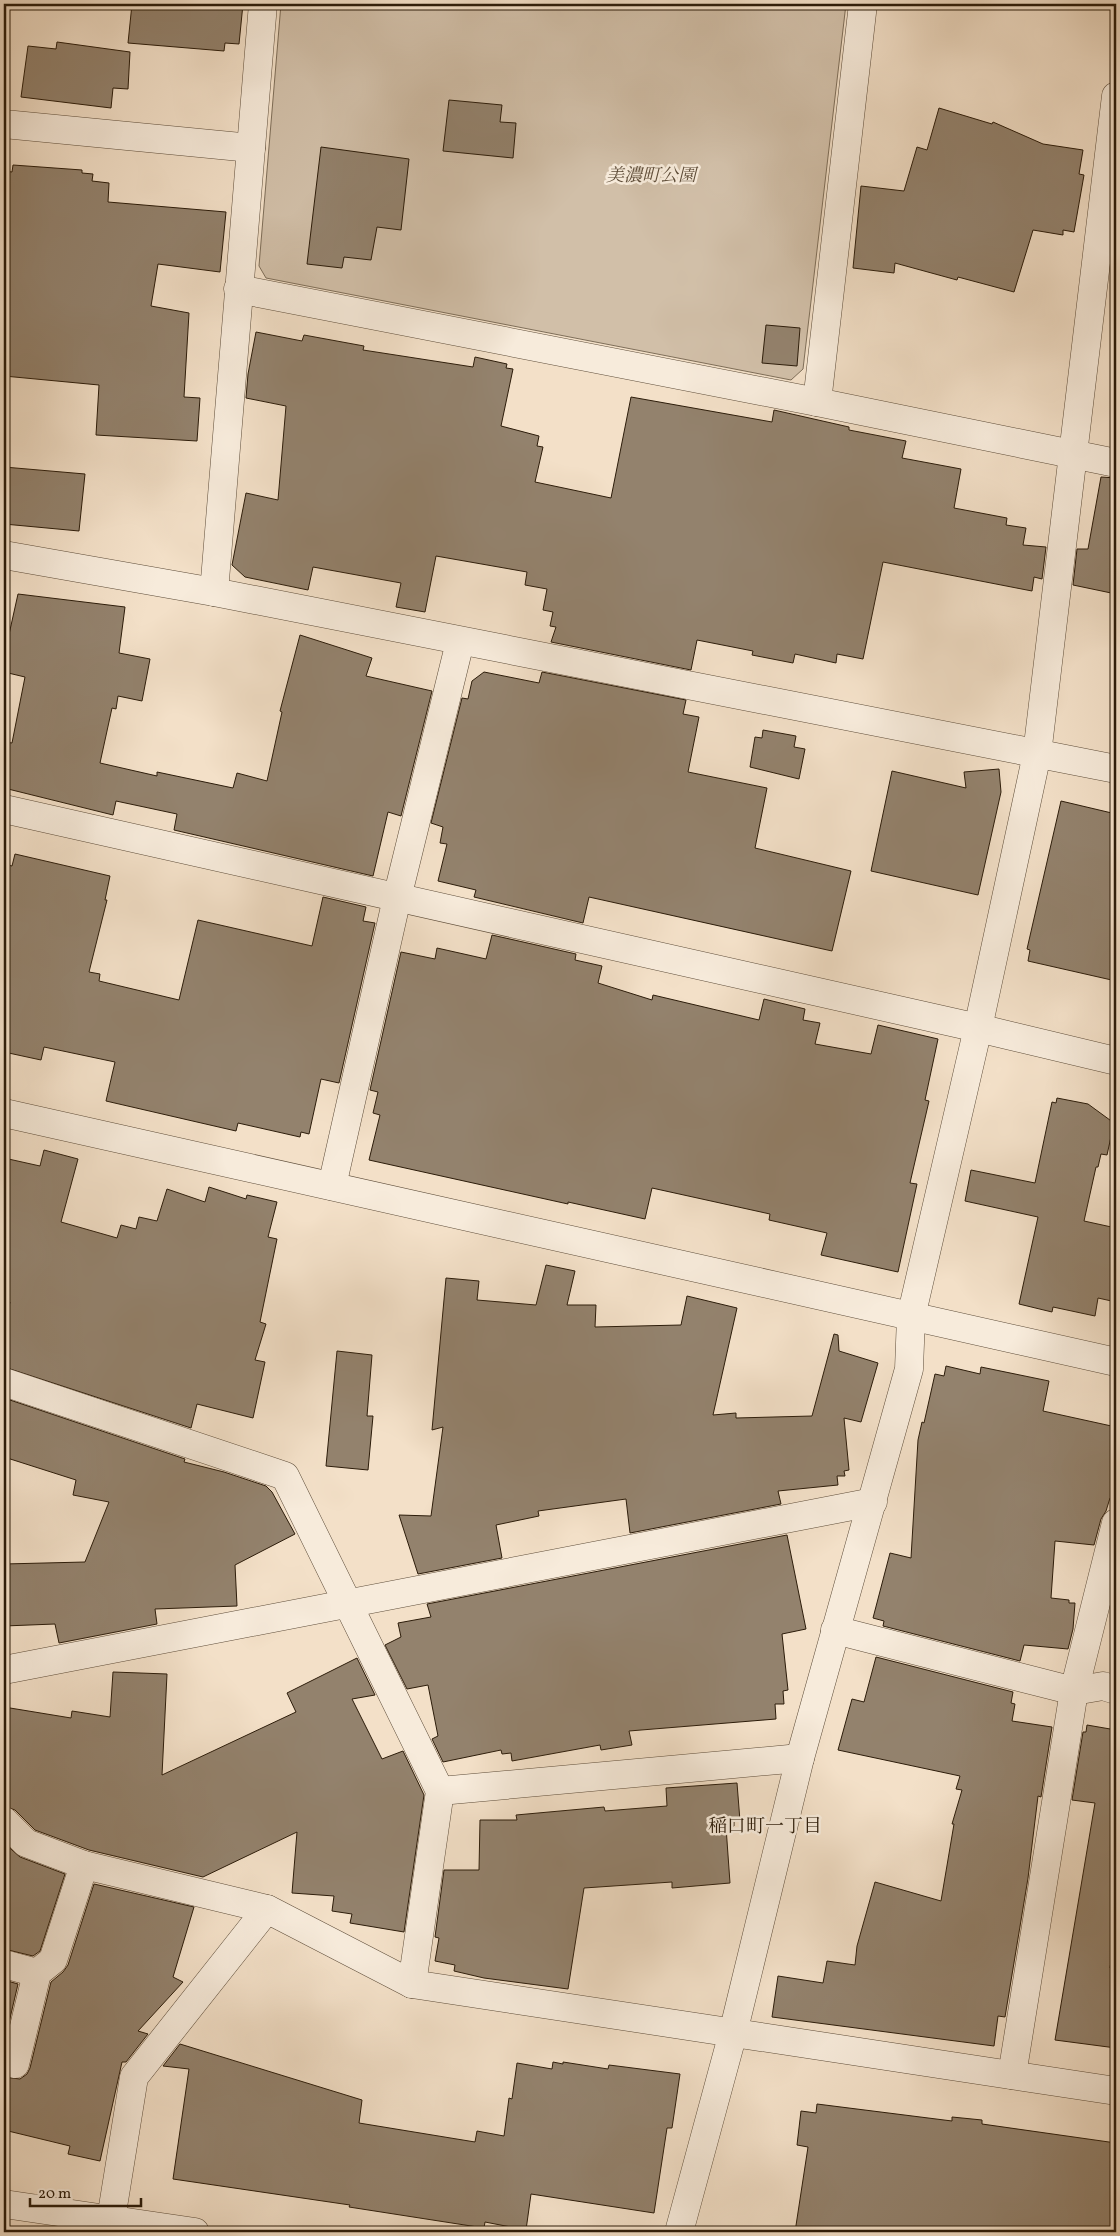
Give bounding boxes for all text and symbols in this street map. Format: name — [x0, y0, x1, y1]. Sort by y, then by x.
park label: 美濃町公園 — [606, 164, 699, 189]
district label: 稲口町一丁目 — [708, 1814, 822, 1840]
scale bar — [30, 2176, 141, 2208]
text: 20 m — [38, 2184, 71, 2205]

